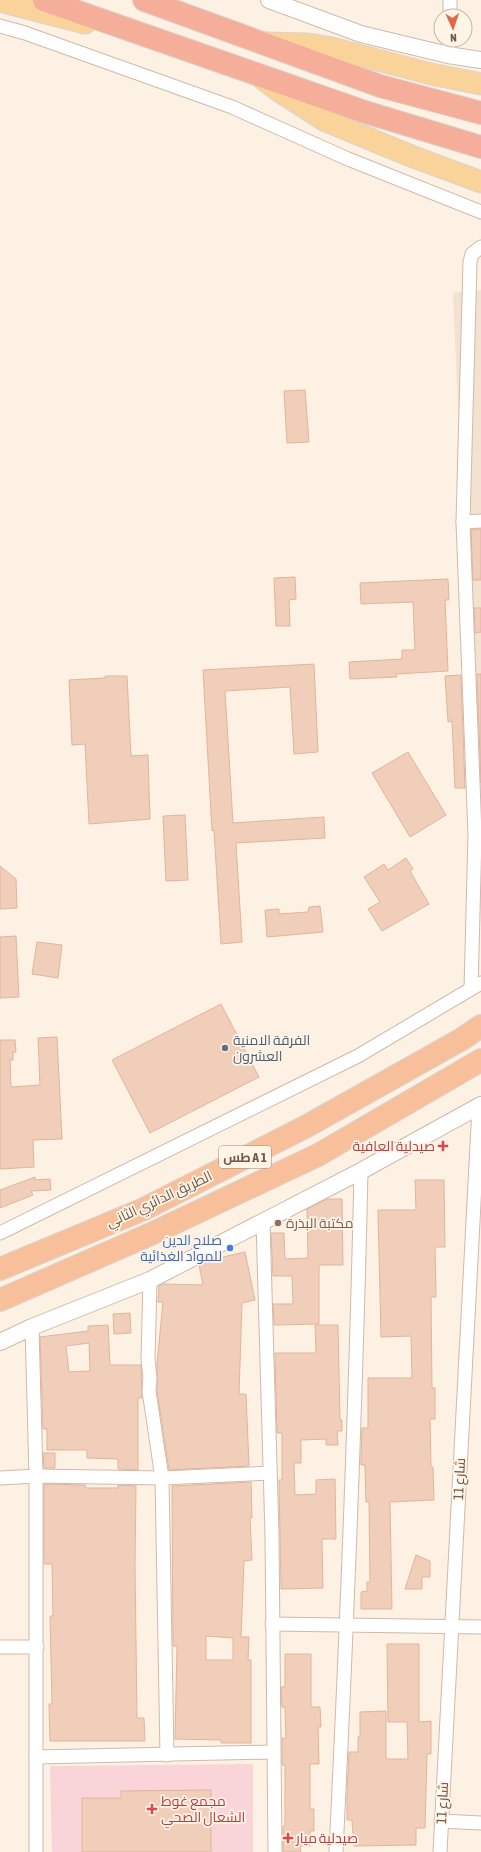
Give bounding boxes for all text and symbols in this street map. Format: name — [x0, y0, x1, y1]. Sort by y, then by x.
north arrow — [433, 8, 473, 48]
text: N — [450, 32, 457, 44]
place label: الفرقة الامنية العشرون — [233, 1032, 310, 1064]
marker: الفرقة الامنية العشرون — [220, 1043, 230, 1053]
place label: صيدلية العافية — [353, 1138, 435, 1154]
marker: صيدلية العافية — [438, 1141, 448, 1151]
road number: طس A 1 — [219, 1146, 271, 1168]
street label: الطريق الدائري الثاني — [104, 1167, 216, 1234]
place label: مكتبة البذرة — [286, 1215, 354, 1231]
marker: مكتبة البذرة — [273, 1218, 283, 1228]
place label: صلاح الدين للمواد الغذائية — [140, 1232, 222, 1264]
marker: صلاح الدين للمواد الغذائية — [225, 1243, 235, 1253]
street label: شارع 11 — [450, 1458, 469, 1501]
street label: شارع 11 — [433, 1782, 452, 1825]
place label: مجمع غوط الشعال الصحي — [161, 1793, 245, 1829]
marker: مجمع غوط الشعال الصحي — [146, 1803, 158, 1815]
place label: صيدلية ميار — [295, 1830, 358, 1846]
marker: صيدلية ميار — [283, 1833, 293, 1843]

